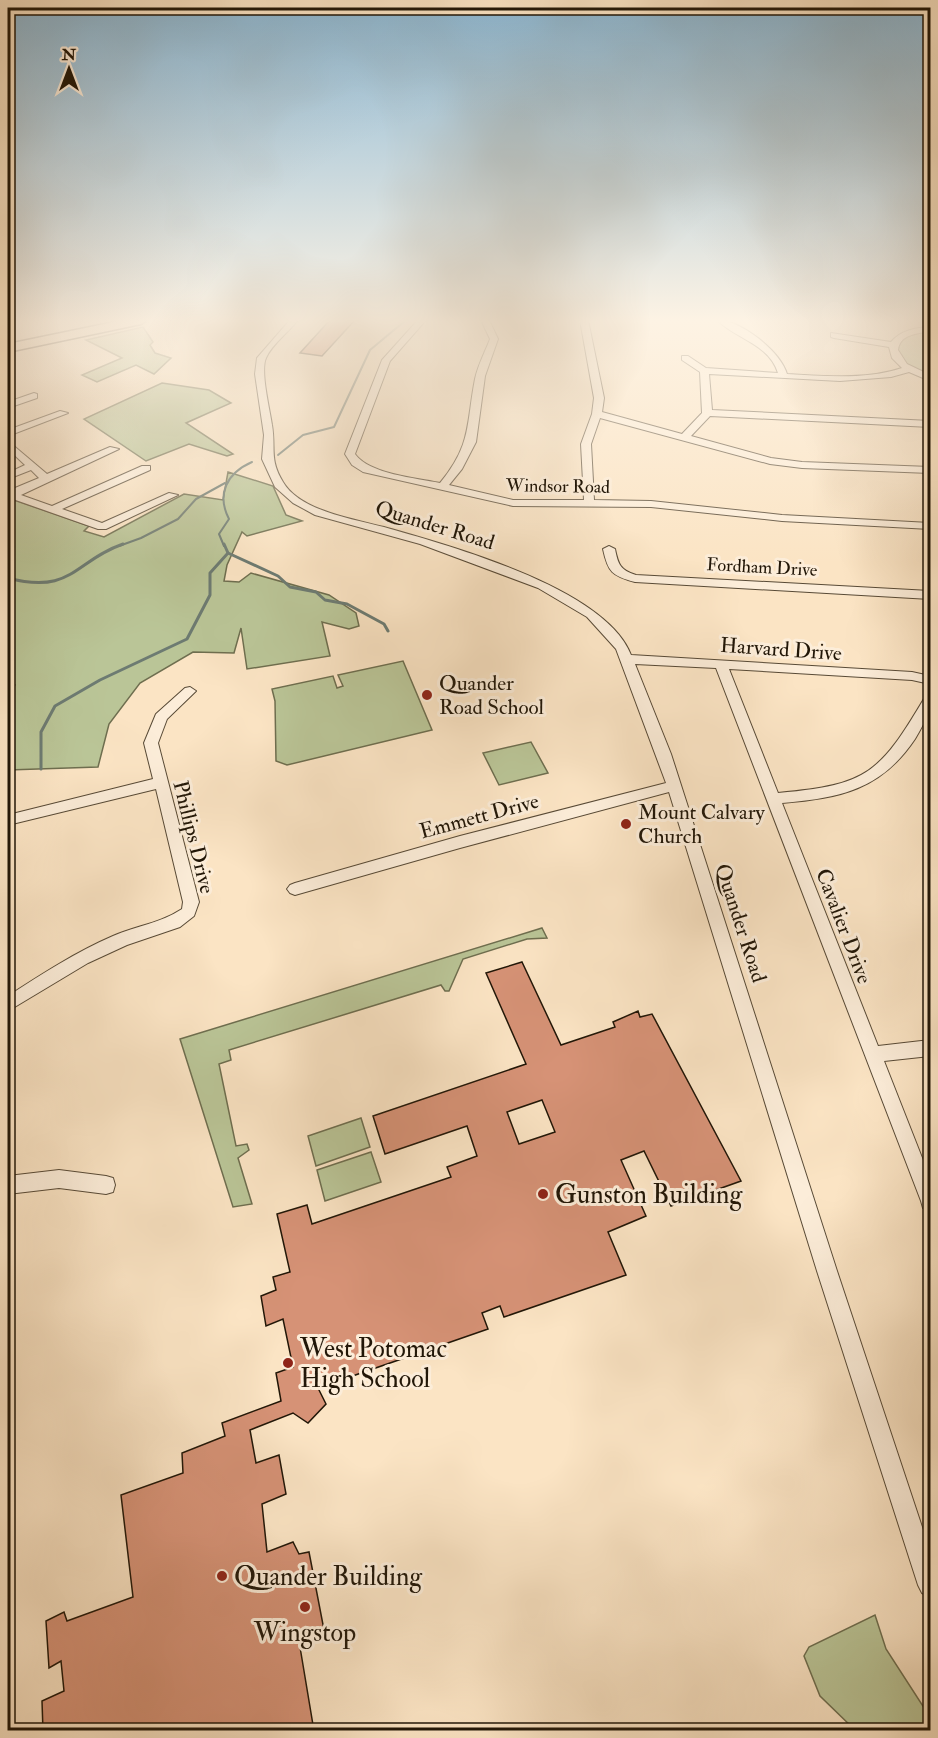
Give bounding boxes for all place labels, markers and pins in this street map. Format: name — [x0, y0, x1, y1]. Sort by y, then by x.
place label: Quander Road School — [439, 670, 545, 721]
marker: Quander Road School — [420, 688, 434, 702]
place label: Mount Calvary Church — [638, 799, 765, 850]
marker: Mount Calvary Church — [619, 817, 633, 831]
place label: Gunston Building — [555, 1179, 743, 1211]
marker: Gunston Building — [536, 1187, 550, 1201]
place label: West Potomac High School — [299, 1333, 447, 1395]
marker: West Potomac High School — [281, 1356, 295, 1370]
place label: Quander Building — [234, 1561, 423, 1593]
marker: Quander Building — [215, 1569, 229, 1583]
marker: Wingstop — [298, 1600, 312, 1614]
place label: Wingstop — [253, 1617, 356, 1650]

